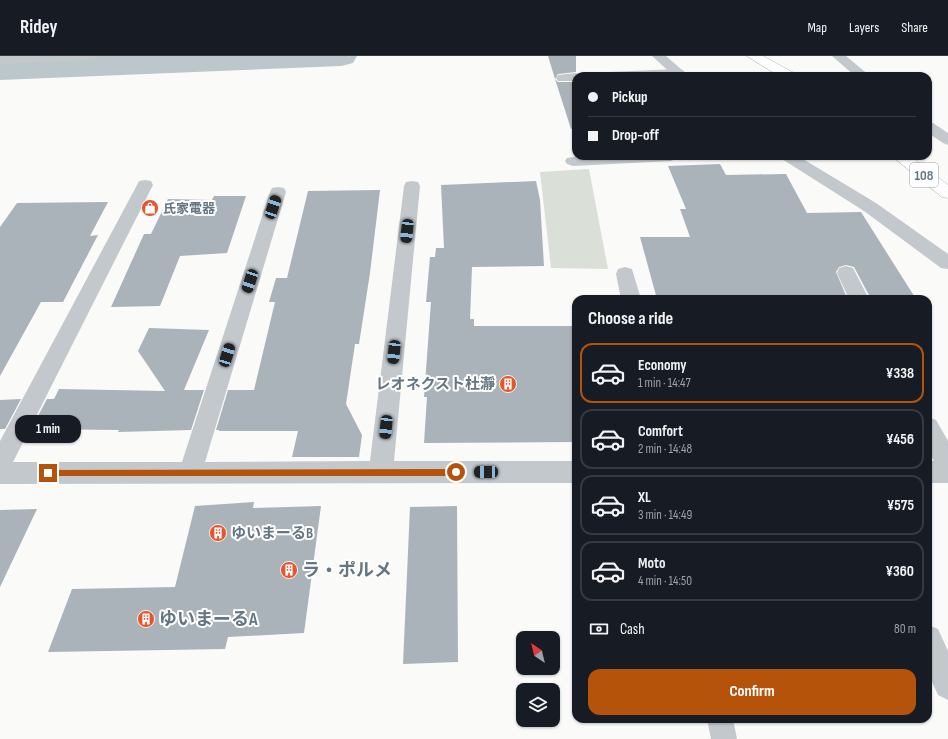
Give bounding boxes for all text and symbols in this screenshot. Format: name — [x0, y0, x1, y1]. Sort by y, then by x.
text: Ridey — [20, 16, 57, 39]
text: Map — [807, 19, 827, 36]
text: Layers — [849, 19, 879, 36]
text: Share — [901, 19, 928, 36]
text: Pickup — [612, 88, 648, 107]
text: Drop-off — [612, 126, 659, 145]
road number: 108 — [910, 163, 938, 187]
car — [264, 194, 282, 220]
shop icon: 氏家電器 — [140, 198, 160, 218]
place label: 氏家電器 — [163, 201, 216, 217]
car — [400, 218, 414, 244]
car — [241, 268, 259, 294]
text: Choose a ride — [588, 308, 673, 329]
car — [387, 339, 401, 365]
car — [218, 342, 236, 368]
icon: car — [590, 355, 626, 391]
text: Economy — [638, 356, 687, 375]
text: ¥338 — [886, 364, 914, 383]
building icon: レオネクスト杜瀞 — [498, 374, 518, 394]
place label: レオネクスト杜瀞 — [375, 375, 495, 394]
text: 1 min · 14:47 — [638, 375, 691, 391]
car — [379, 414, 393, 440]
callout: 1 min — [15, 415, 81, 443]
text: 1 min — [36, 421, 60, 437]
icon: car — [590, 421, 626, 457]
text: Comfort — [638, 422, 683, 441]
text: ¥456 — [886, 430, 914, 449]
text: 2 min · 14:48 — [638, 441, 692, 457]
route start — [447, 463, 465, 481]
route end — [39, 464, 57, 482]
car — [474, 466, 498, 478]
icon: car — [590, 487, 626, 523]
text: XL — [638, 488, 651, 507]
text: ¥575 — [887, 496, 914, 515]
text: 3 min · 14:49 — [638, 507, 692, 523]
building icon: ゆいまーるB — [208, 523, 228, 543]
place label: ゆいまーるB — [231, 524, 313, 543]
icon: car — [590, 553, 626, 589]
text: Moto — [638, 554, 665, 573]
building icon: ラ・ポルメ — [279, 560, 299, 580]
place label: ラ・ポルメ — [302, 560, 392, 581]
text: ¥360 — [885, 562, 914, 581]
text: 4 min · 14:50 — [638, 573, 692, 589]
building icon: ゆいまーるA — [136, 609, 156, 629]
place label: ゆいまーるA — [159, 609, 258, 630]
icon: cash — [588, 618, 610, 640]
text: Cash — [620, 620, 645, 639]
text: 80 m — [894, 621, 916, 637]
north arrow — [516, 631, 560, 675]
map controls — [516, 631, 560, 727]
button: Confirm — [588, 669, 916, 715]
button: layers — [516, 683, 560, 727]

